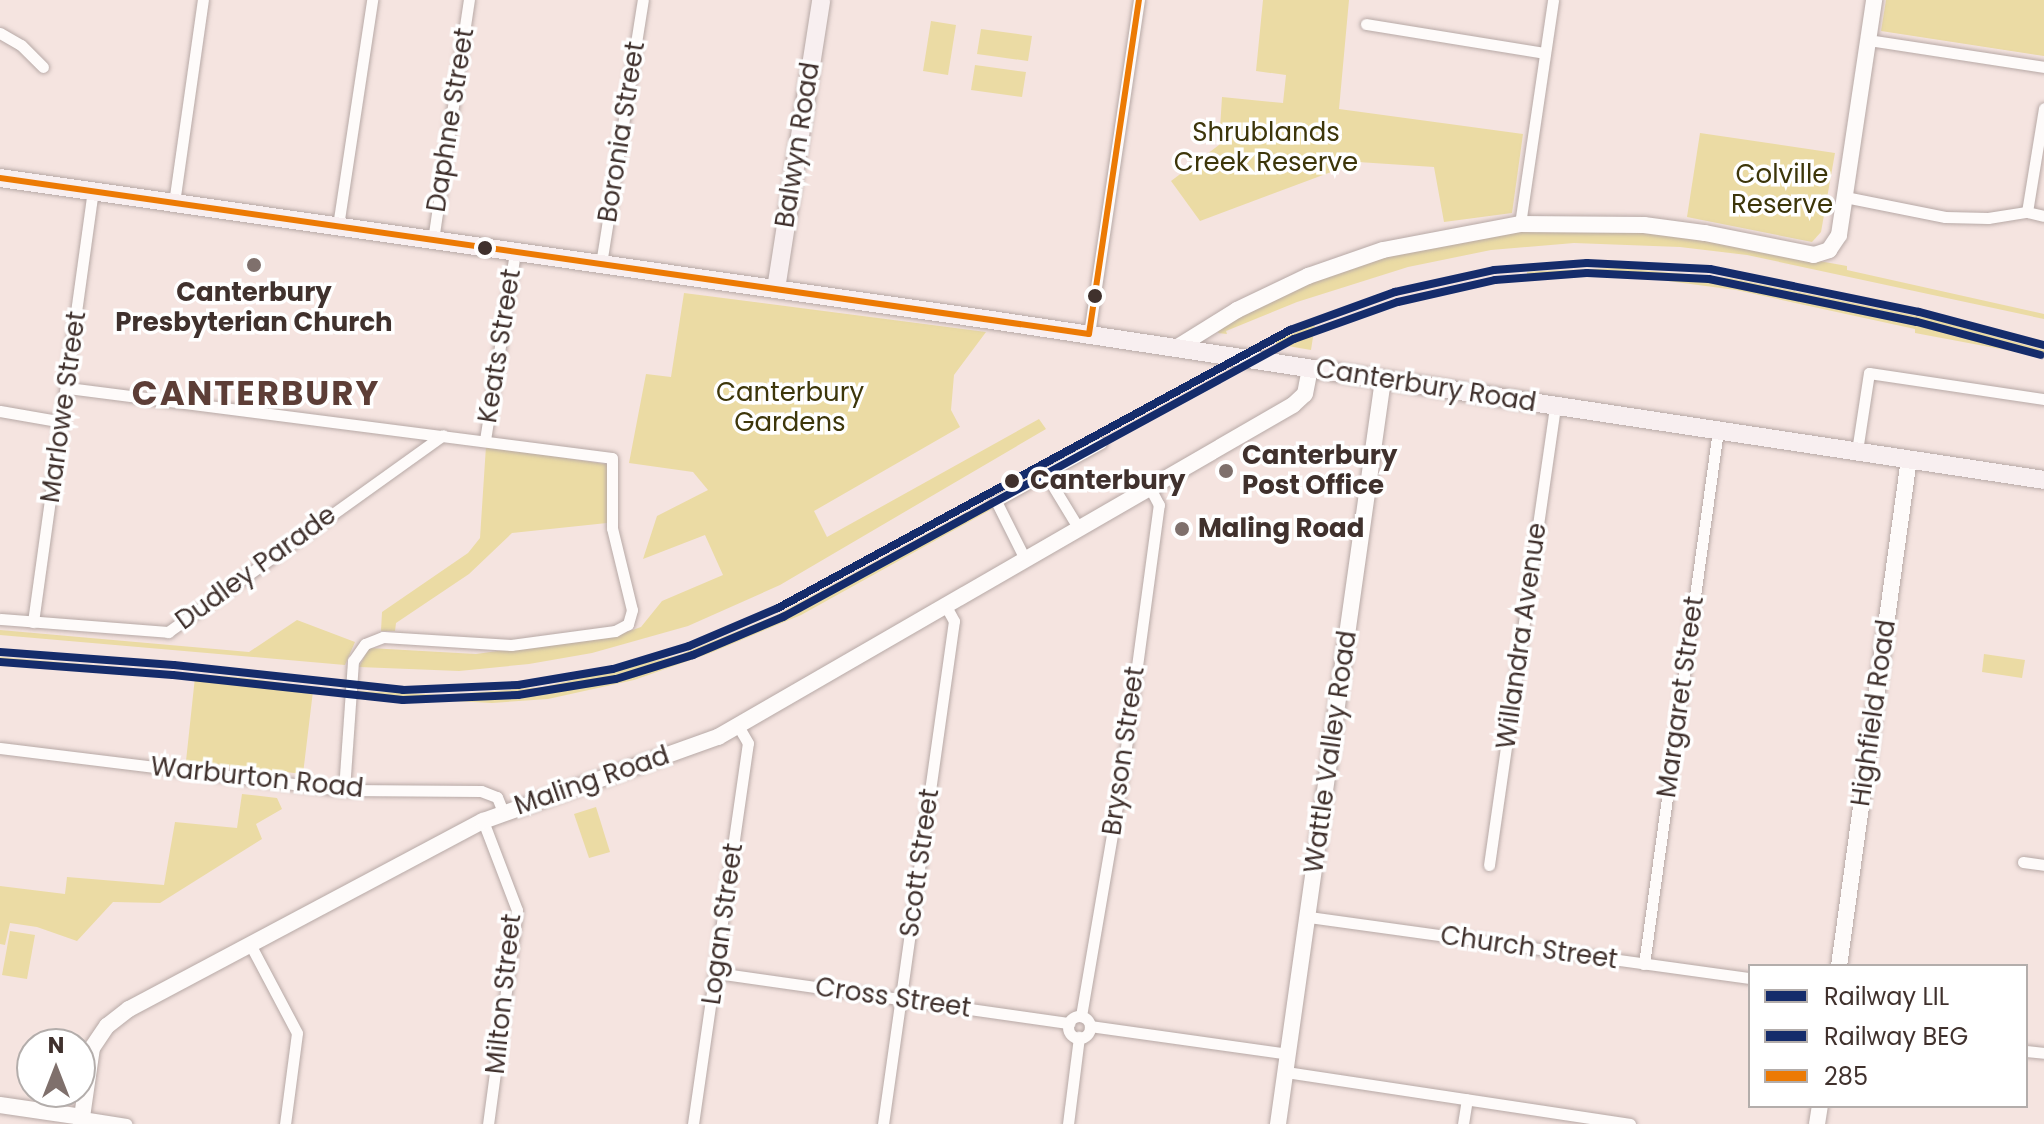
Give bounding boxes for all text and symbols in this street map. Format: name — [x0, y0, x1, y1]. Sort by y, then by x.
street label: Daphne Street — [421, 26, 481, 214]
street label: Boronia Street — [592, 39, 652, 225]
street label: Balwyn Road — [770, 60, 826, 230]
park label: Shrublands Creek Reserve — [1174, 117, 1358, 178]
park label: Colville Reserve — [1731, 159, 1833, 220]
unlabelled marker — [477, 240, 493, 256]
marker: Canterbury Presbyterian Church — [245, 256, 263, 274]
street label: Keats Street — [472, 267, 528, 425]
place label: Canterbury Presbyterian Church — [115, 277, 393, 338]
unlabelled marker — [1087, 288, 1103, 304]
street label: Marlowe Street — [35, 309, 93, 505]
street label: Canterbury Road — [1314, 353, 1538, 419]
district label: CANTERBURY — [132, 374, 380, 414]
park label: Canterbury Gardens — [716, 377, 864, 438]
place label: Canterbury Post Office — [1242, 440, 1397, 502]
marker: Canterbury Post Office — [1217, 462, 1235, 480]
place label: Canterbury — [1030, 465, 1185, 497]
marker: Canterbury — [1001, 470, 1023, 492]
street label: Dudley Parade — [170, 499, 342, 637]
place label: Maling Road — [1198, 513, 1364, 545]
marker: Maling Road — [1173, 520, 1191, 538]
street label: Willandra Avenue — [1491, 521, 1553, 751]
street label: Margaret Street — [1651, 594, 1711, 800]
street label: Highfield Road — [1845, 618, 1903, 808]
street label: Wattle Valley Road — [1299, 629, 1363, 875]
street label: Bryson Street — [1097, 665, 1151, 837]
street label: Maling Road — [511, 740, 673, 822]
street label: Warburton Road — [149, 751, 365, 805]
street label: Scott Street — [894, 787, 946, 939]
street label: Logan Street — [696, 841, 750, 1007]
street label: Milton Street — [480, 912, 528, 1076]
street label: Church Street — [1438, 920, 1620, 976]
legend — [1748, 964, 2028, 1108]
street label: Cross Street — [813, 972, 973, 1024]
text: Railway LIL — [1824, 980, 1949, 1013]
text: Railway BEG — [1824, 1020, 1968, 1053]
north arrow — [16, 1028, 96, 1108]
text: N — [48, 1030, 64, 1061]
text: 285 — [1824, 1060, 1868, 1093]

